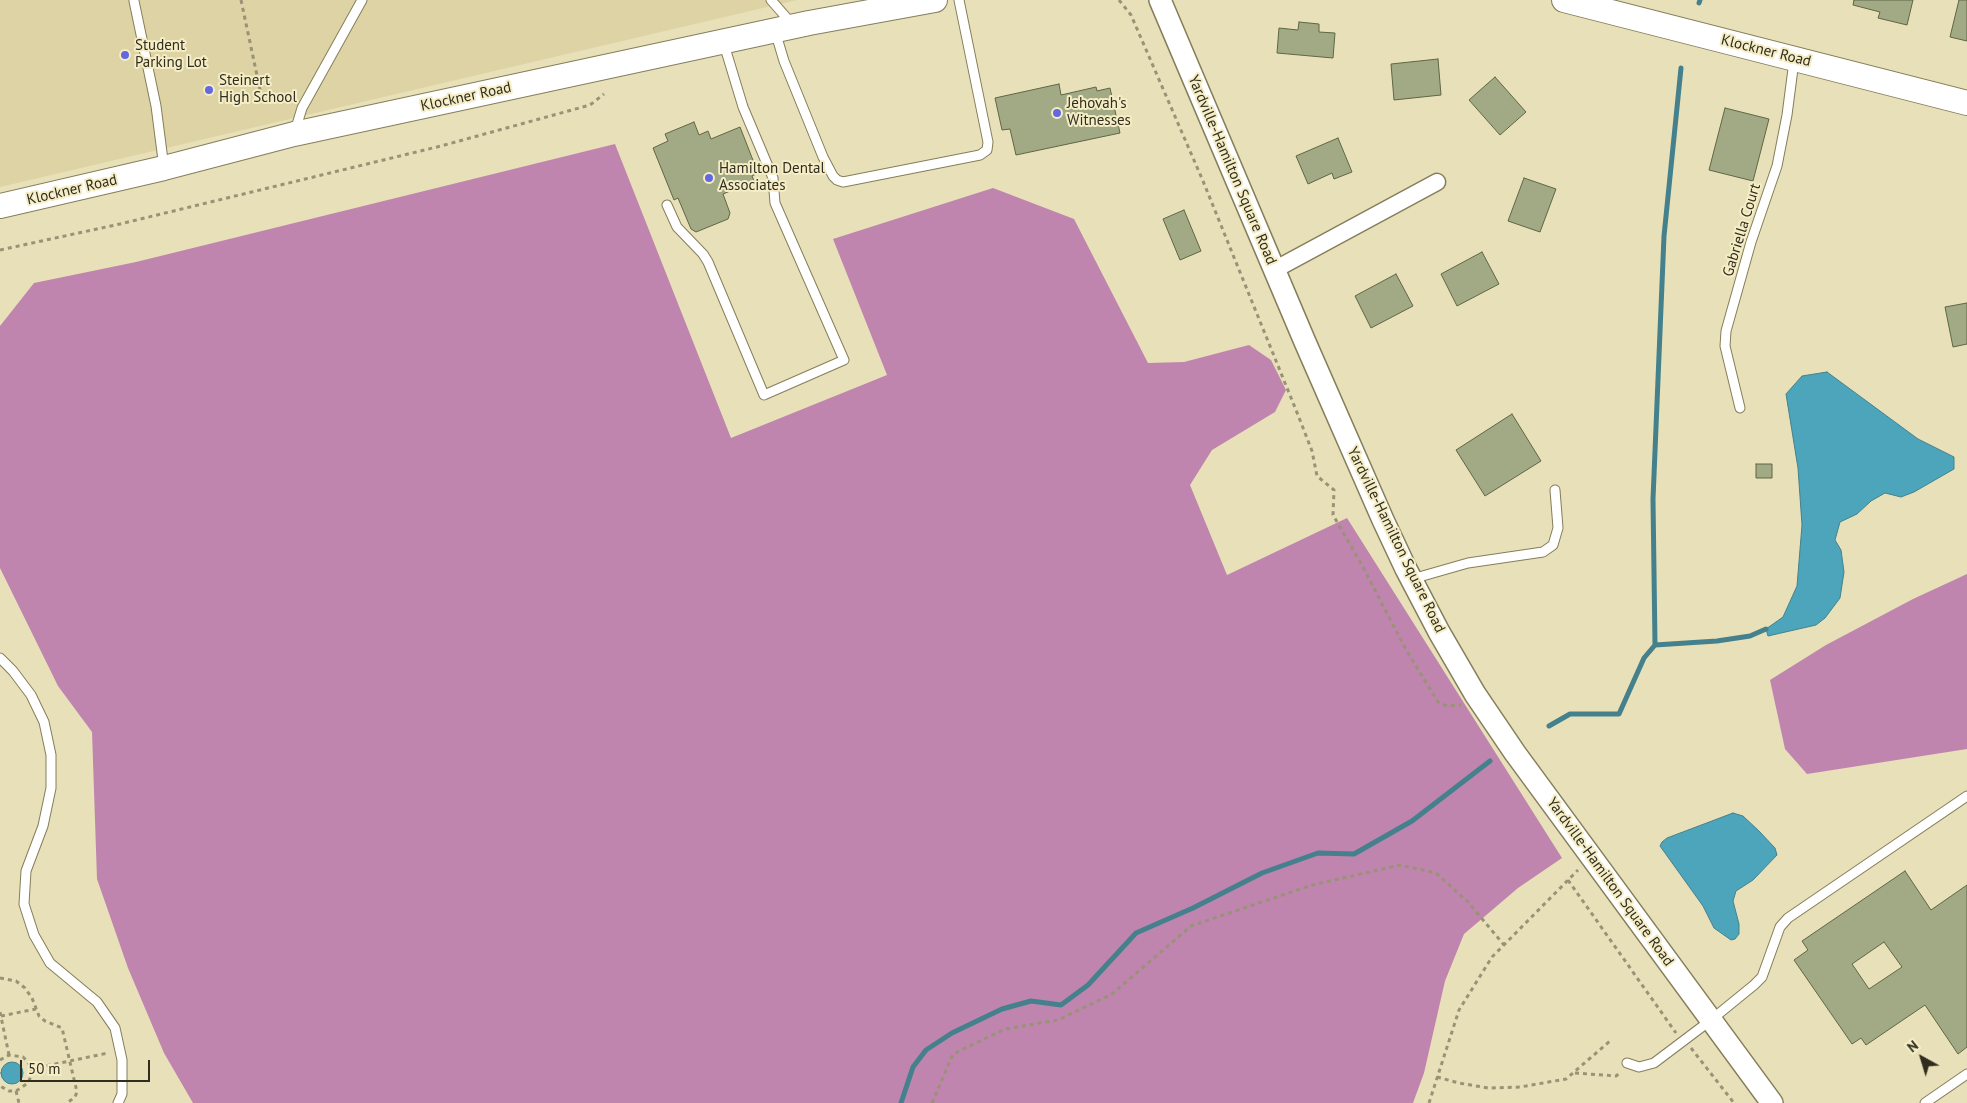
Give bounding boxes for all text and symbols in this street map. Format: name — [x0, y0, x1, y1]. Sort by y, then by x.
street label: Klockner Road — [1719, 31, 1813, 71]
place label: Student Parking Lot — [135, 37, 207, 72]
marker: Student Parking Lot — [119, 49, 131, 61]
place label: Steinert High School — [219, 72, 297, 107]
street label: Yardville-Hamilton Square Road — [1184, 72, 1280, 268]
street label: Klockner Road — [419, 79, 513, 115]
marker: Steinert High School — [203, 84, 215, 96]
place label: Jehovah's Witnesses — [1067, 95, 1131, 130]
marker: Jehovah's Witnesses — [1051, 107, 1063, 119]
place label: Hamilton Dental Associates — [719, 160, 825, 195]
street label: Klockner Road — [25, 171, 119, 209]
marker: Hamilton Dental Associates — [703, 172, 715, 184]
street label: Gabriella Court — [1719, 181, 1765, 279]
street label: Yardville-Hamilton Square Road — [1343, 444, 1449, 636]
street label: Yardville-Hamilton Square Road — [1543, 794, 1677, 970]
north arrow — [1897, 1033, 1947, 1083]
text: N — [1903, 1036, 1922, 1056]
scale bar — [22, 1050, 152, 1082]
text: 50 m — [28, 1059, 61, 1078]

